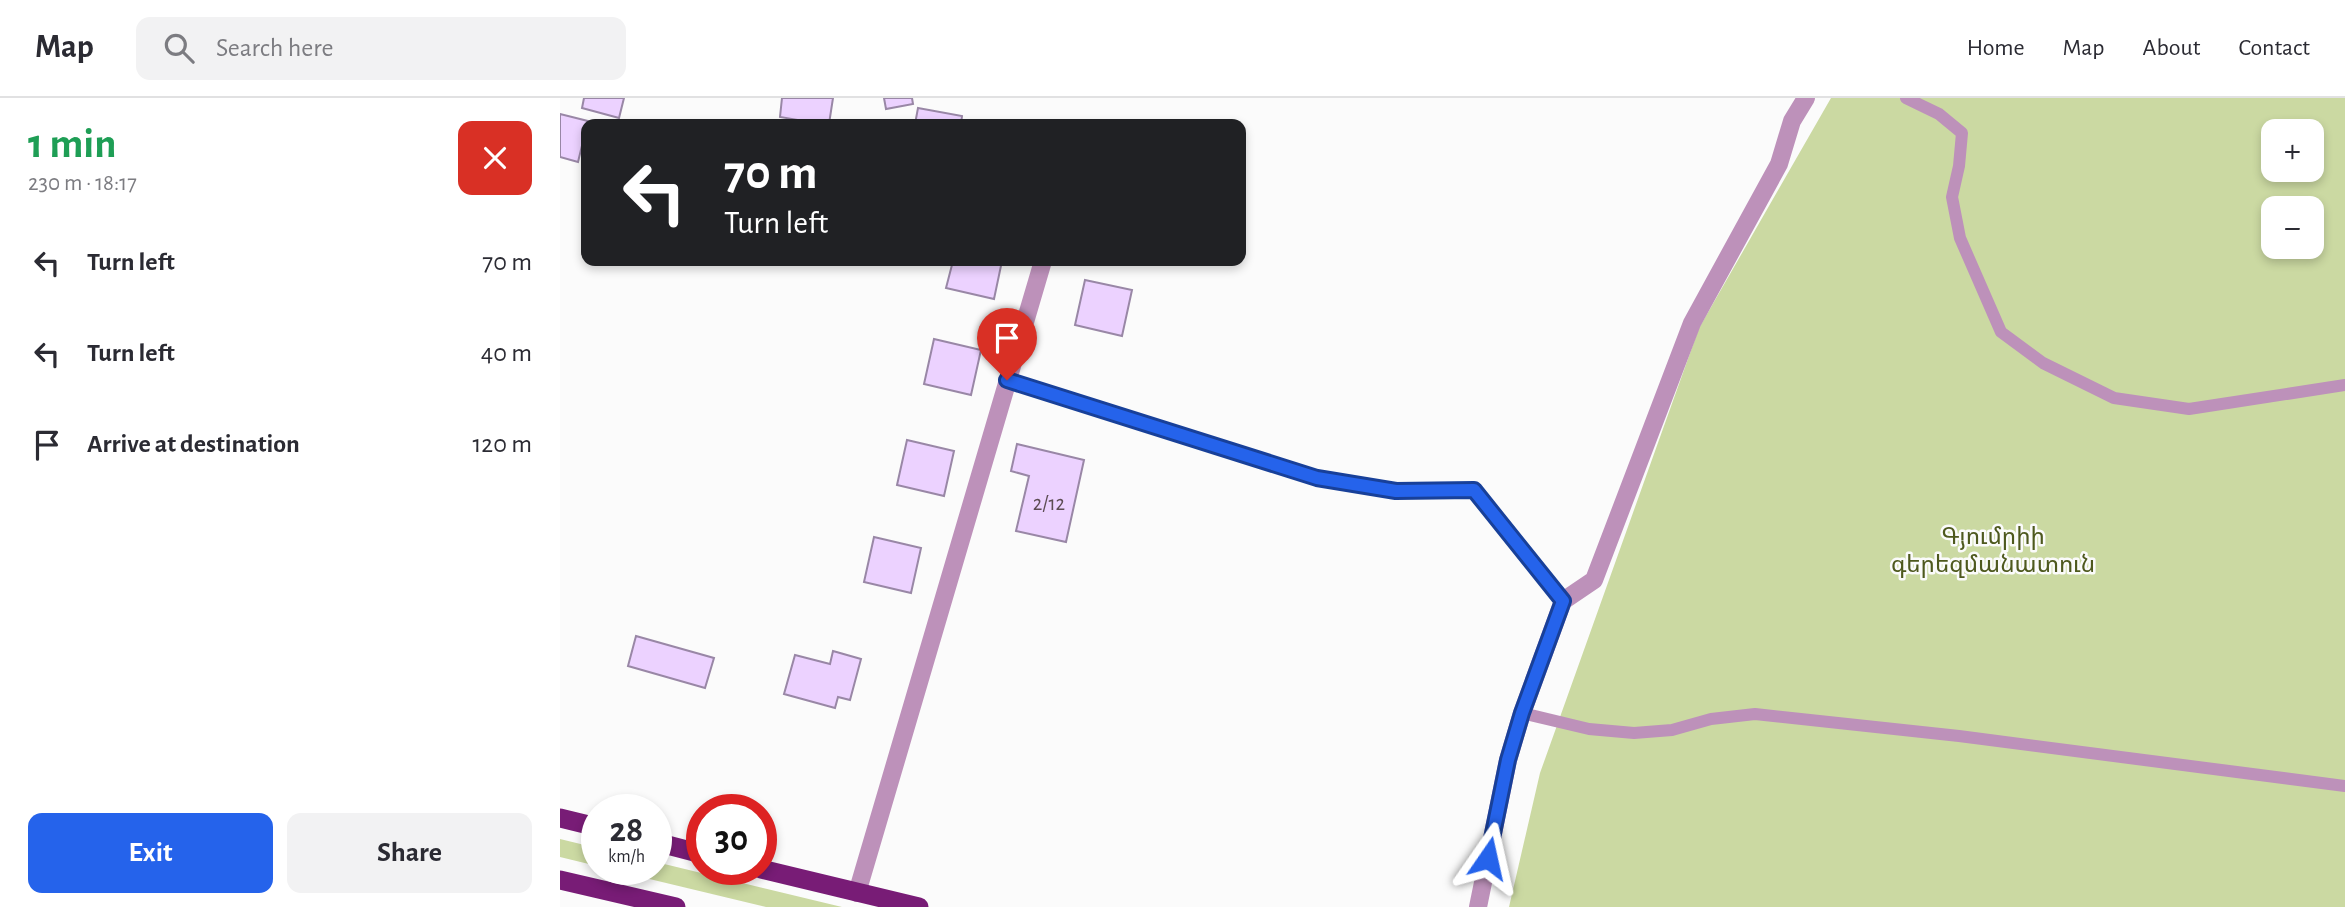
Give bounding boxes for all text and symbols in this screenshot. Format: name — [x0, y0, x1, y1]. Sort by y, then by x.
search box — [136, 17, 626, 80]
icon: search — [160, 29, 198, 67]
text: Map — [35, 31, 94, 64]
text: Search here — [216, 35, 334, 61]
text: Home — [1967, 36, 2025, 60]
text: Map — [2063, 36, 2105, 60]
text: About — [2143, 36, 2200, 60]
text: Contact — [2238, 36, 2310, 60]
map controls — [2261, 119, 2324, 259]
button: + — [2261, 119, 2324, 182]
button: close — [458, 121, 532, 195]
text: 1 min — [28, 123, 117, 165]
icon: left — [609, 147, 700, 238]
text: 70 m — [724, 149, 818, 198]
text: 230 m · 18:17 — [28, 172, 137, 195]
button: − — [2261, 196, 2324, 259]
text: Turn left — [724, 207, 828, 239]
icon: left — [28, 244, 66, 282]
text: Turn left — [87, 249, 175, 275]
text: 70 m — [482, 249, 532, 275]
pin — [977, 308, 1037, 380]
icon: arrive — [988, 319, 1026, 357]
icon: left — [28, 335, 66, 373]
text: Turn left — [87, 340, 175, 366]
text: 40 m — [481, 340, 532, 366]
icon: arrive — [28, 426, 66, 464]
text: Arrive at destination — [87, 431, 300, 457]
text: 120 m — [472, 431, 532, 457]
house number: 2/12 — [1033, 493, 1065, 514]
park label: Գյումրիի գերեզմանատուն — [1891, 525, 2095, 578]
speed limit sign: 30 — [686, 794, 777, 885]
button: Exit — [28, 813, 273, 893]
button: Share — [287, 813, 532, 893]
text: 28 — [610, 813, 643, 848]
position arrow — [1451, 821, 1525, 895]
text: km/h — [608, 848, 645, 866]

